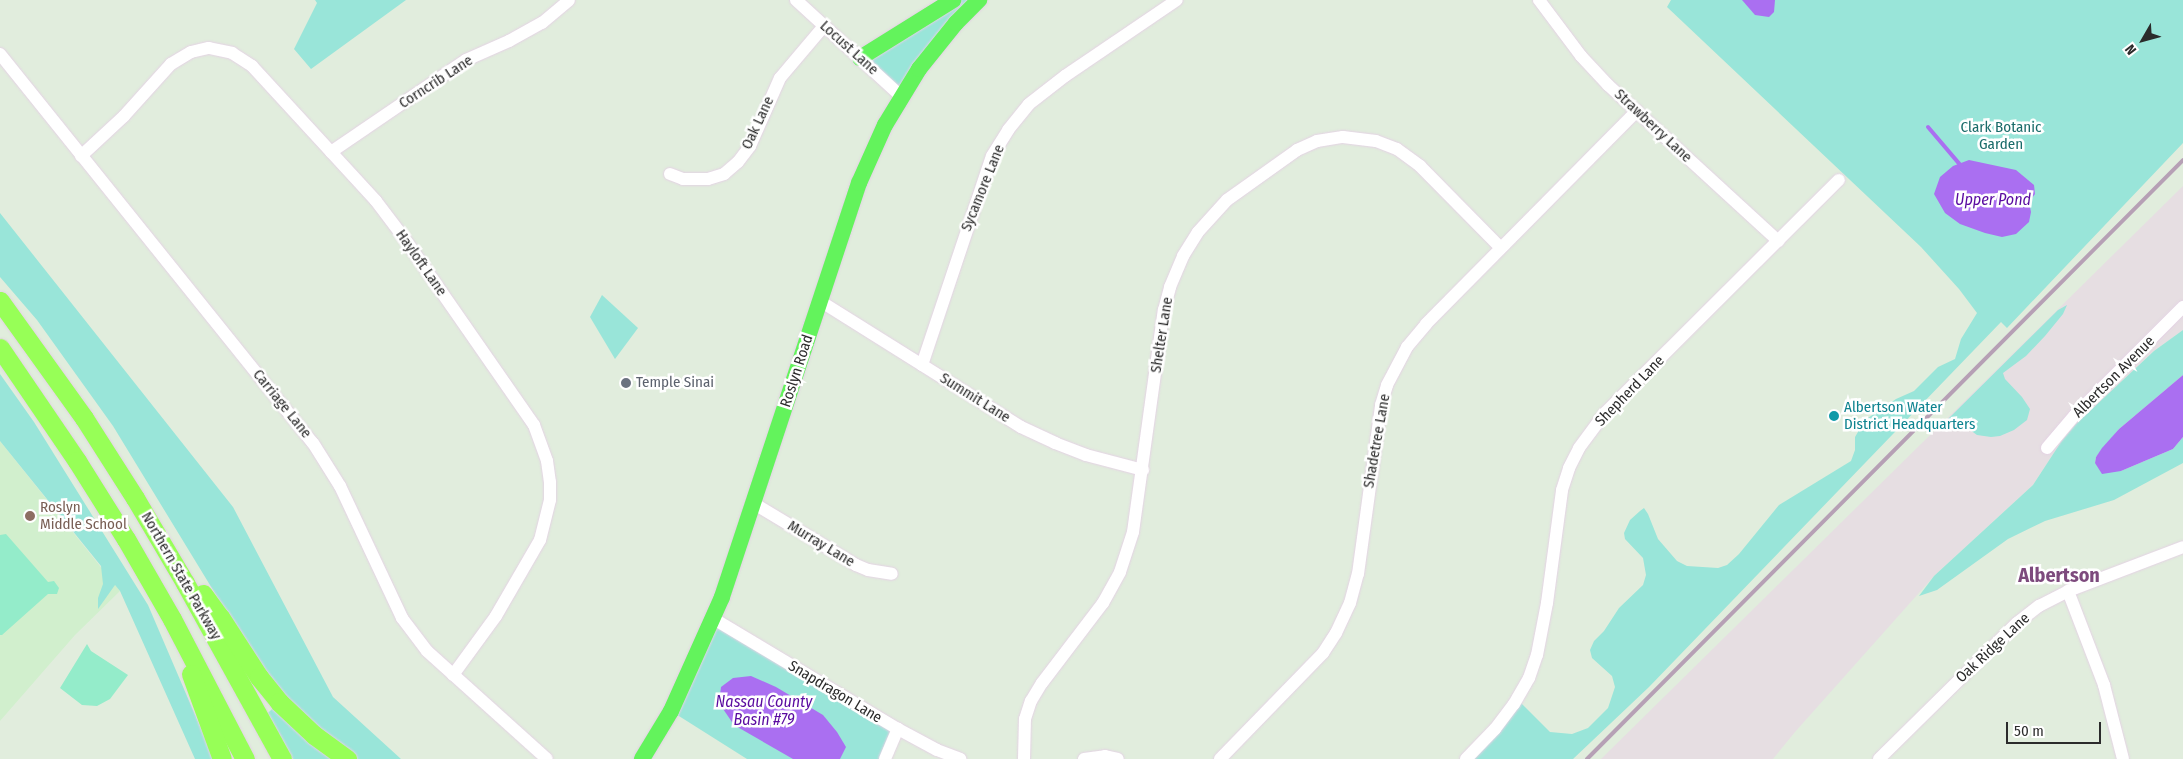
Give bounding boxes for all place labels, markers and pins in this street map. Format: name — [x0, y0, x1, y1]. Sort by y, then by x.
place label: Temple Sinai — [636, 374, 714, 392]
marker: Temple Sinai — [620, 377, 632, 389]
place label: Albertson Water District Headquarters — [1844, 398, 1975, 433]
marker: Albertson Water District Headquarters — [1828, 410, 1840, 422]
place label: Roslyn Middle School — [40, 498, 127, 533]
marker: Roslyn Middle School — [24, 510, 36, 522]

